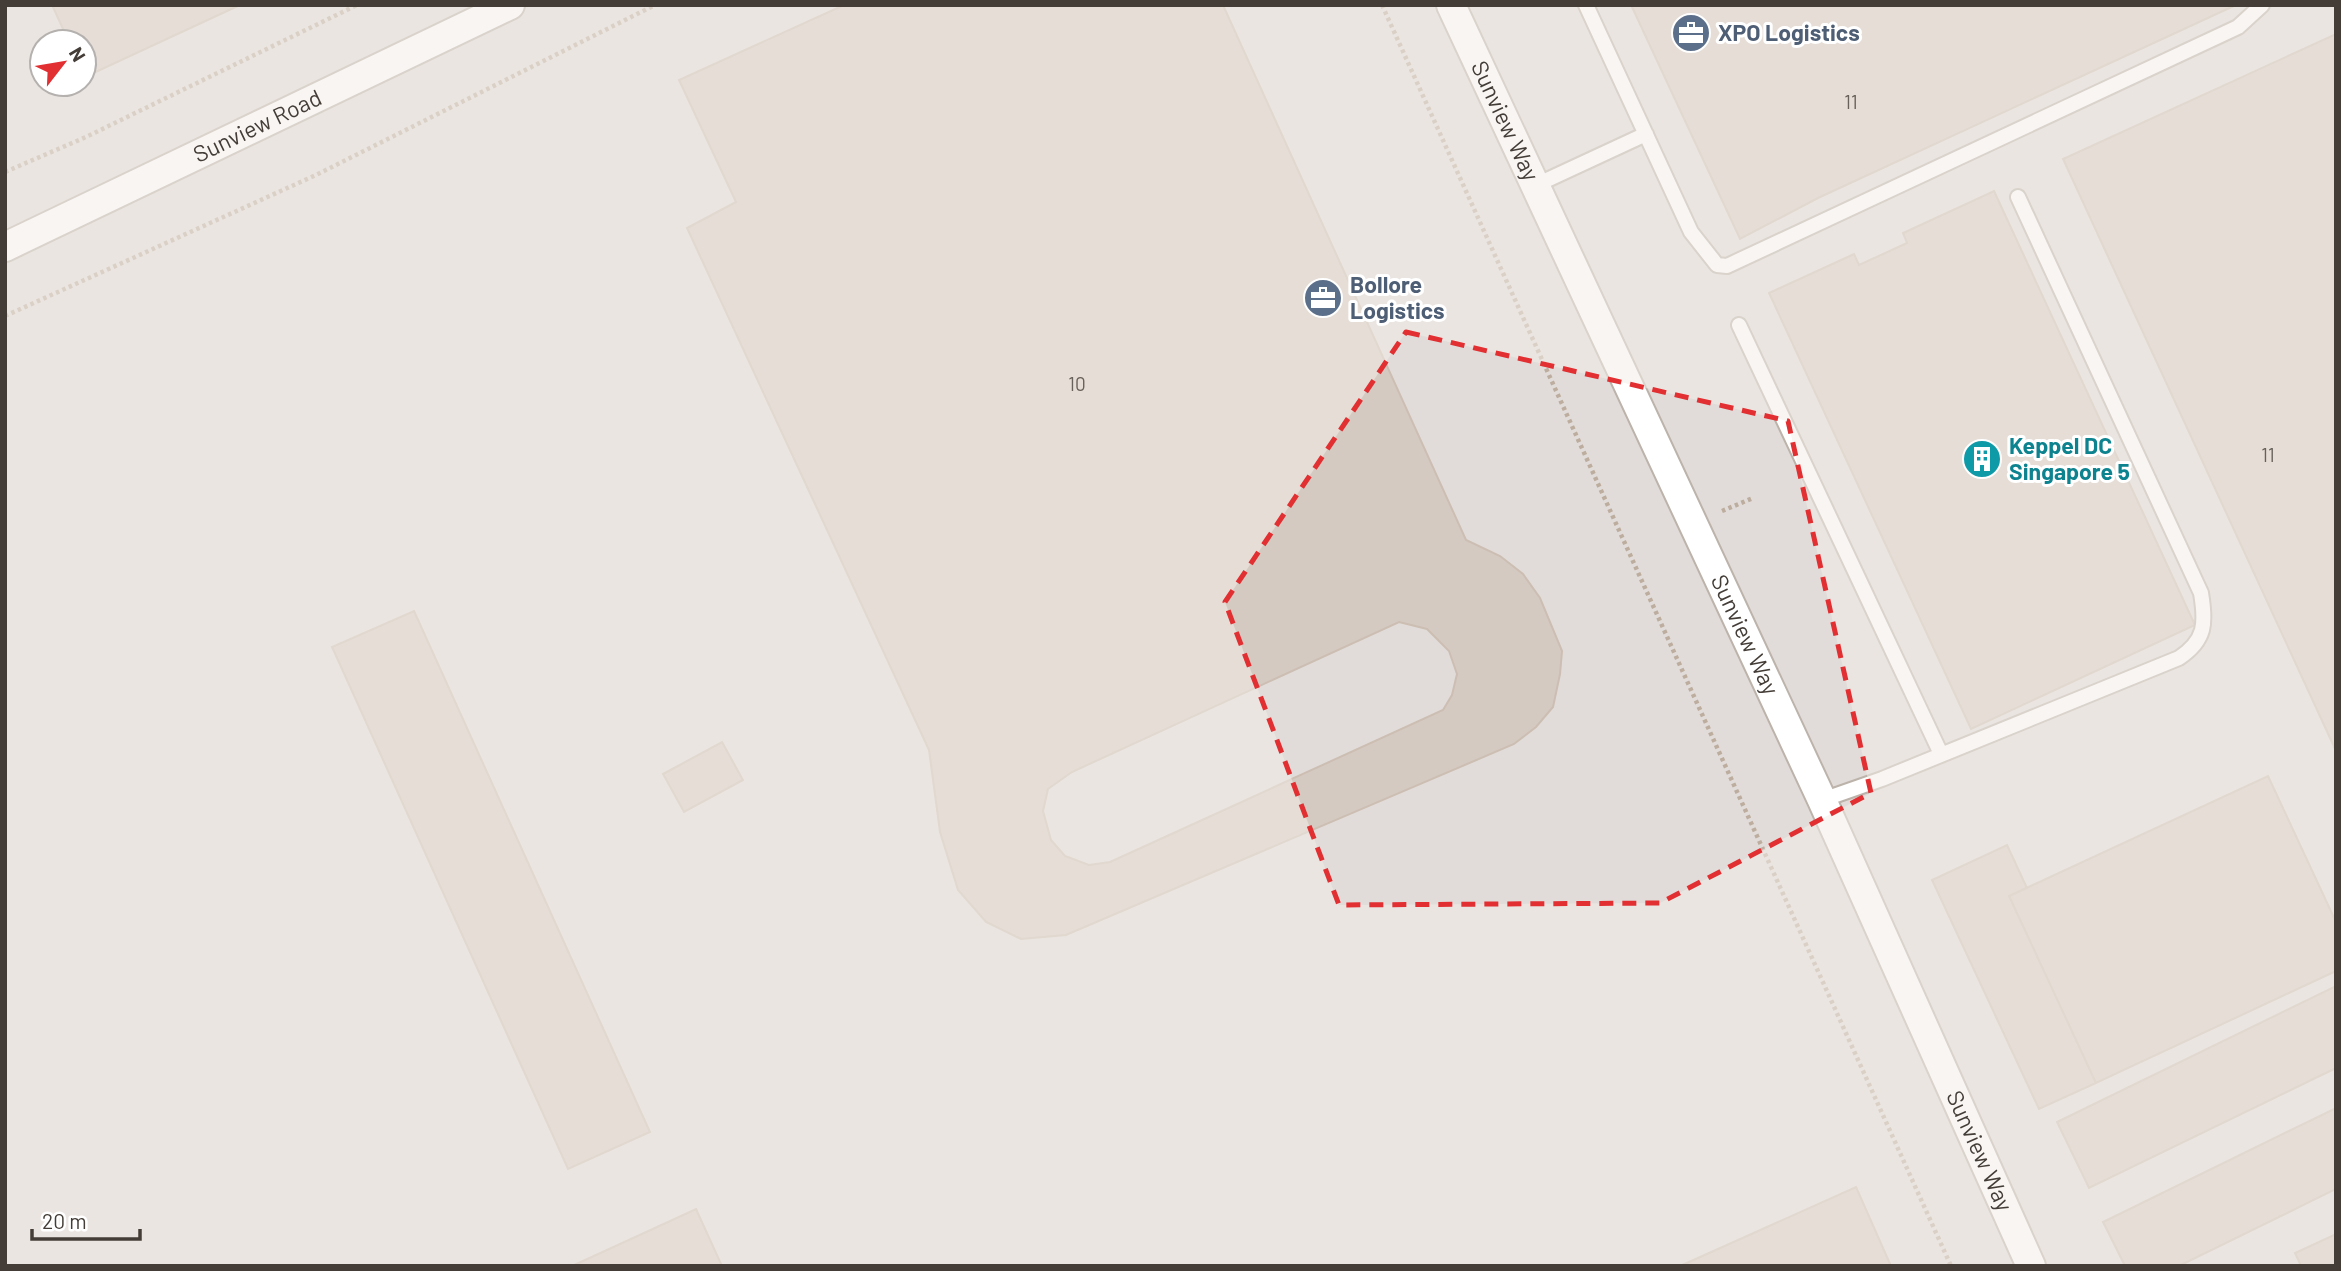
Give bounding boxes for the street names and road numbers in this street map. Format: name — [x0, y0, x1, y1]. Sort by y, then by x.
street label: Sunview Way — [1466, 56, 1546, 185]
street label: Sunview Road — [188, 82, 326, 168]
street label: Sunview Way — [1706, 570, 1786, 699]
street label: Sunview Way — [1941, 1086, 2020, 1216]

